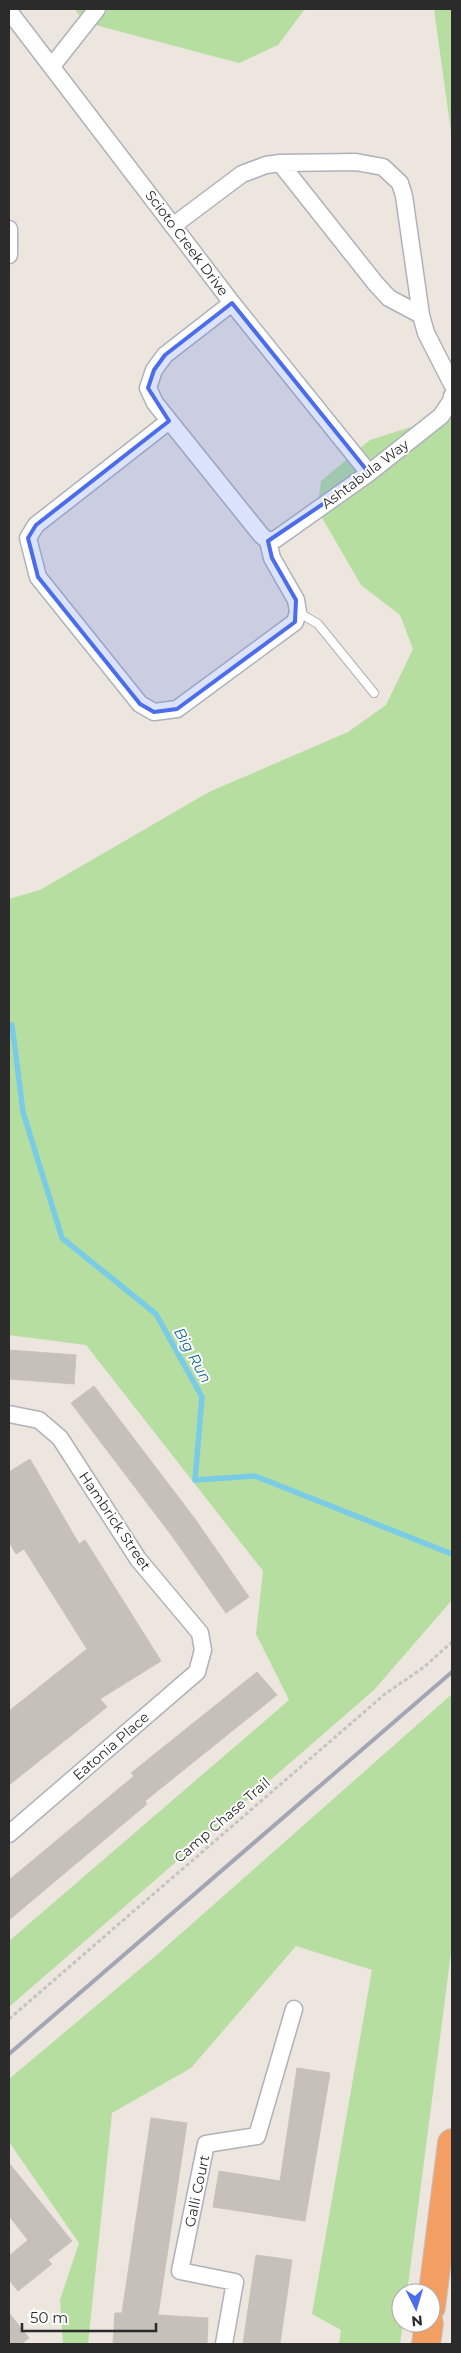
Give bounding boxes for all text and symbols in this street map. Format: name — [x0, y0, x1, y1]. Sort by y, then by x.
street label: Scioto Creek Drive — [141, 187, 233, 299]
street label: Ashtabula Way — [318, 435, 413, 513]
water label: Big Run — [170, 1324, 216, 1386]
street label: Hambrick Street — [75, 1468, 155, 1574]
street label: Eatonia Place — [69, 1708, 153, 1784]
street label: Camp Chase Trail — [170, 1773, 274, 1867]
street label: Galli Court — [181, 2153, 213, 2229]
north arrow — [391, 2283, 441, 2333]
scale bar — [22, 2300, 156, 2332]
text: 50 m — [30, 2308, 68, 2327]
text: N — [411, 2311, 424, 2330]

